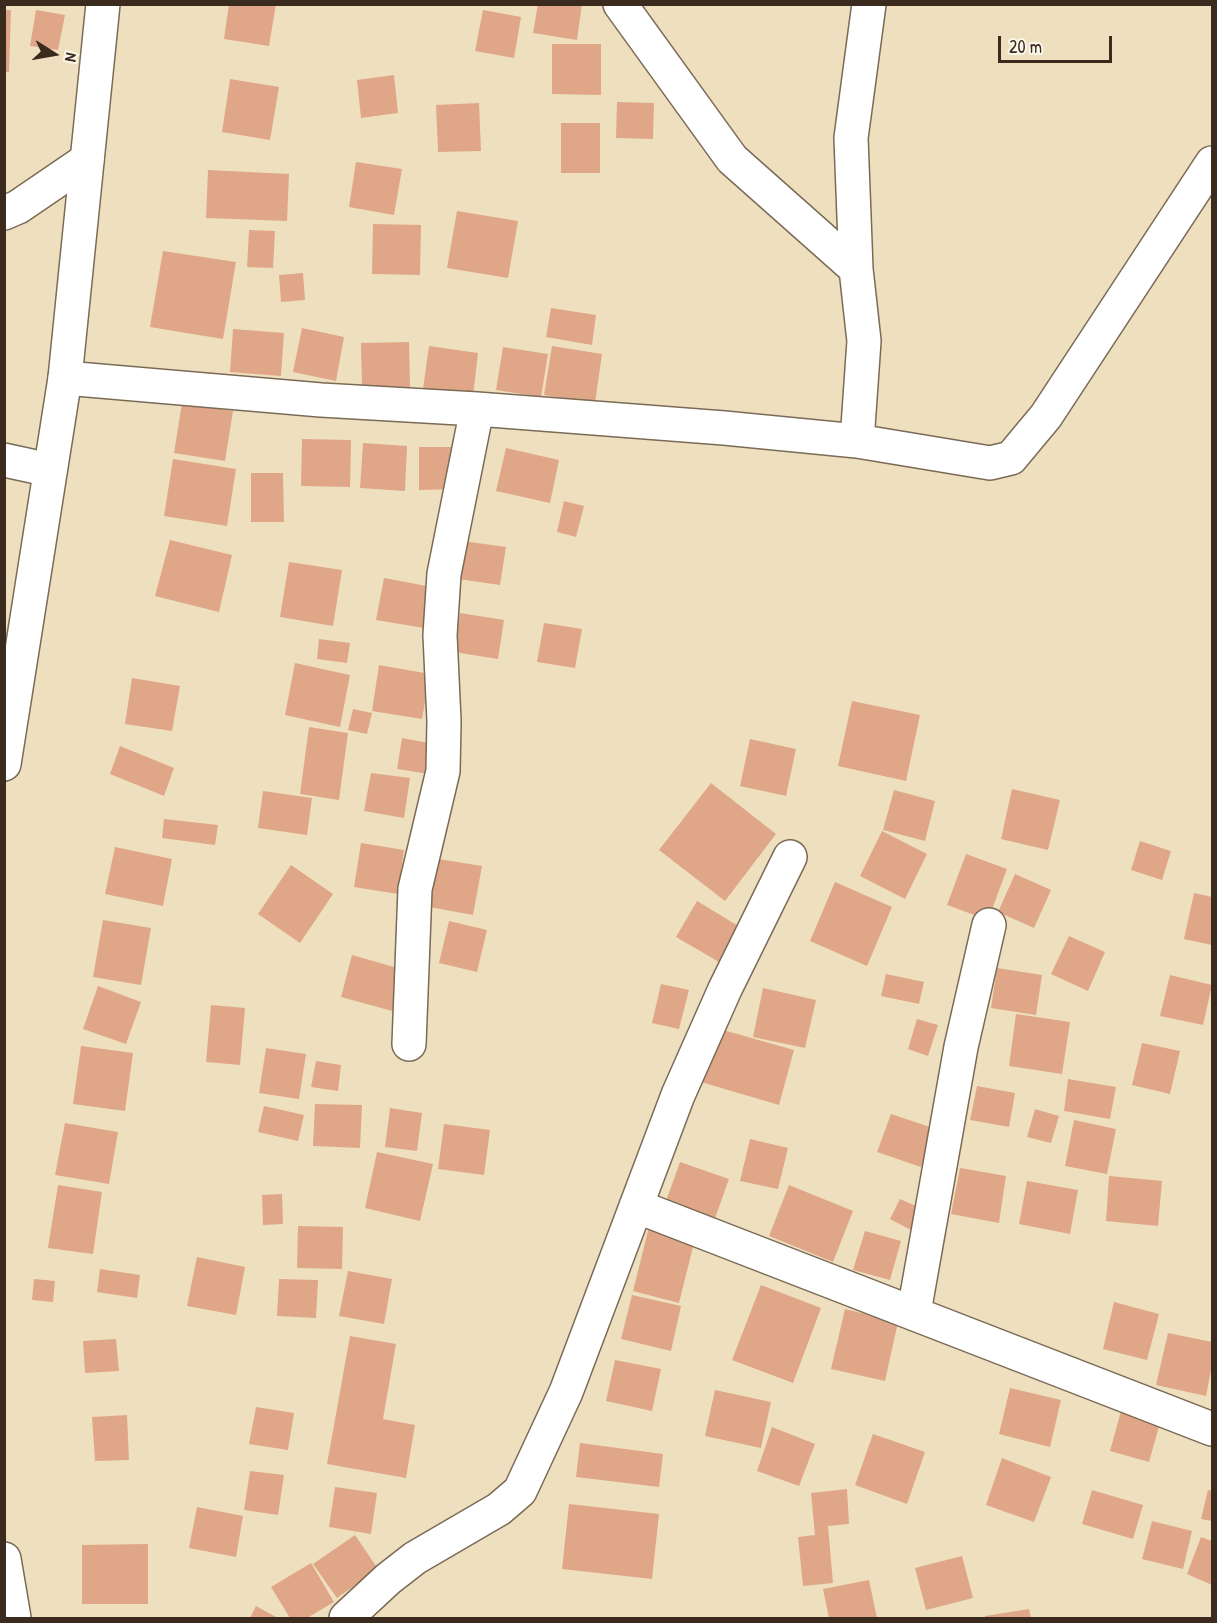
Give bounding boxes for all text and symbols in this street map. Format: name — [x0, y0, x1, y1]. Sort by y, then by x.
north arrow — [24, 24, 84, 84]
scale bar — [1001, 24, 1115, 62]
text: 20 m — [1009, 34, 1042, 59]
text: N — [60, 51, 83, 64]

